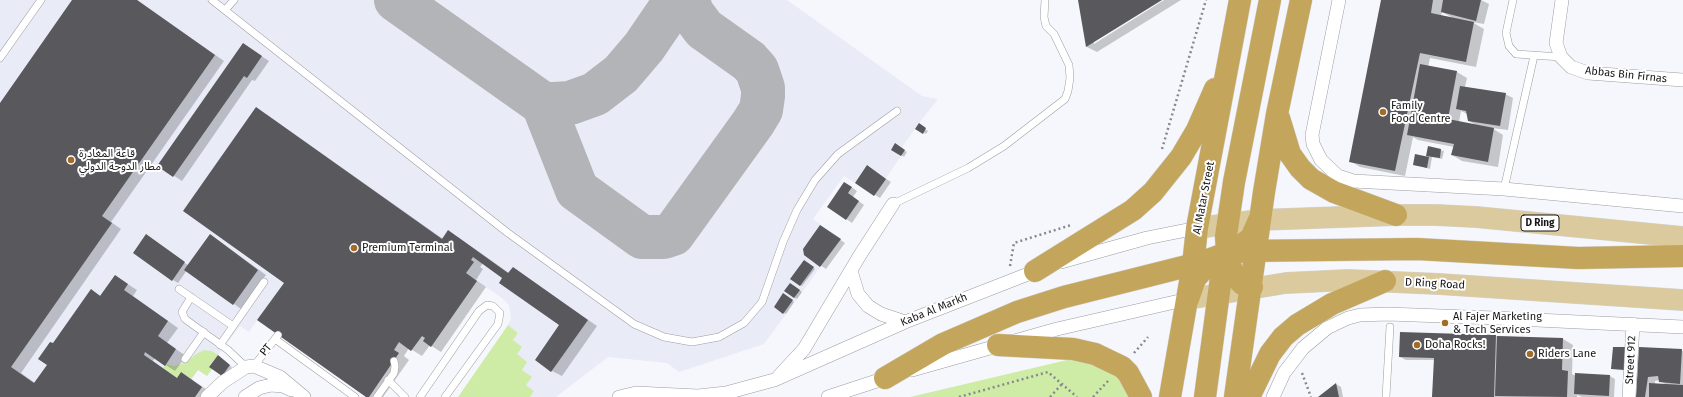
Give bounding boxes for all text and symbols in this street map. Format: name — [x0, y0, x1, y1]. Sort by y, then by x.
street label: Abbas Bin Firnas — [1584, 64, 1668, 86]
place label: Family Food Centre — [1391, 99, 1451, 125]
marker: Family Food Centre — [1378, 107, 1388, 117]
place label: قاعة المغادرة مطار الدوحة الدولي — [79, 147, 161, 173]
marker: قاعة المغادرة مطار الدوحة الدولي — [66, 155, 76, 165]
street label: Al Matar Street — [1190, 160, 1218, 236]
road number: D Ring — [1521, 215, 1559, 231]
place label: Premium Terminal — [362, 241, 453, 255]
marker: Premium Terminal — [349, 243, 359, 253]
street label: D Ring Road — [1405, 276, 1465, 292]
street label: Kaba Al Markh — [899, 291, 969, 329]
place label: Al Fajer Marketing & Tech Services — [1453, 310, 1542, 336]
marker: Al Fajer Marketing & Tech Services — [1440, 318, 1450, 328]
street label: Street 912 — [1623, 335, 1639, 385]
place label: Doha Rocks! — [1425, 338, 1485, 352]
marker: Doha Rocks! — [1412, 340, 1422, 350]
street label: PT — [257, 341, 275, 359]
place label: Riders Lane — [1538, 347, 1596, 361]
marker: Riders Lane — [1525, 349, 1535, 359]

